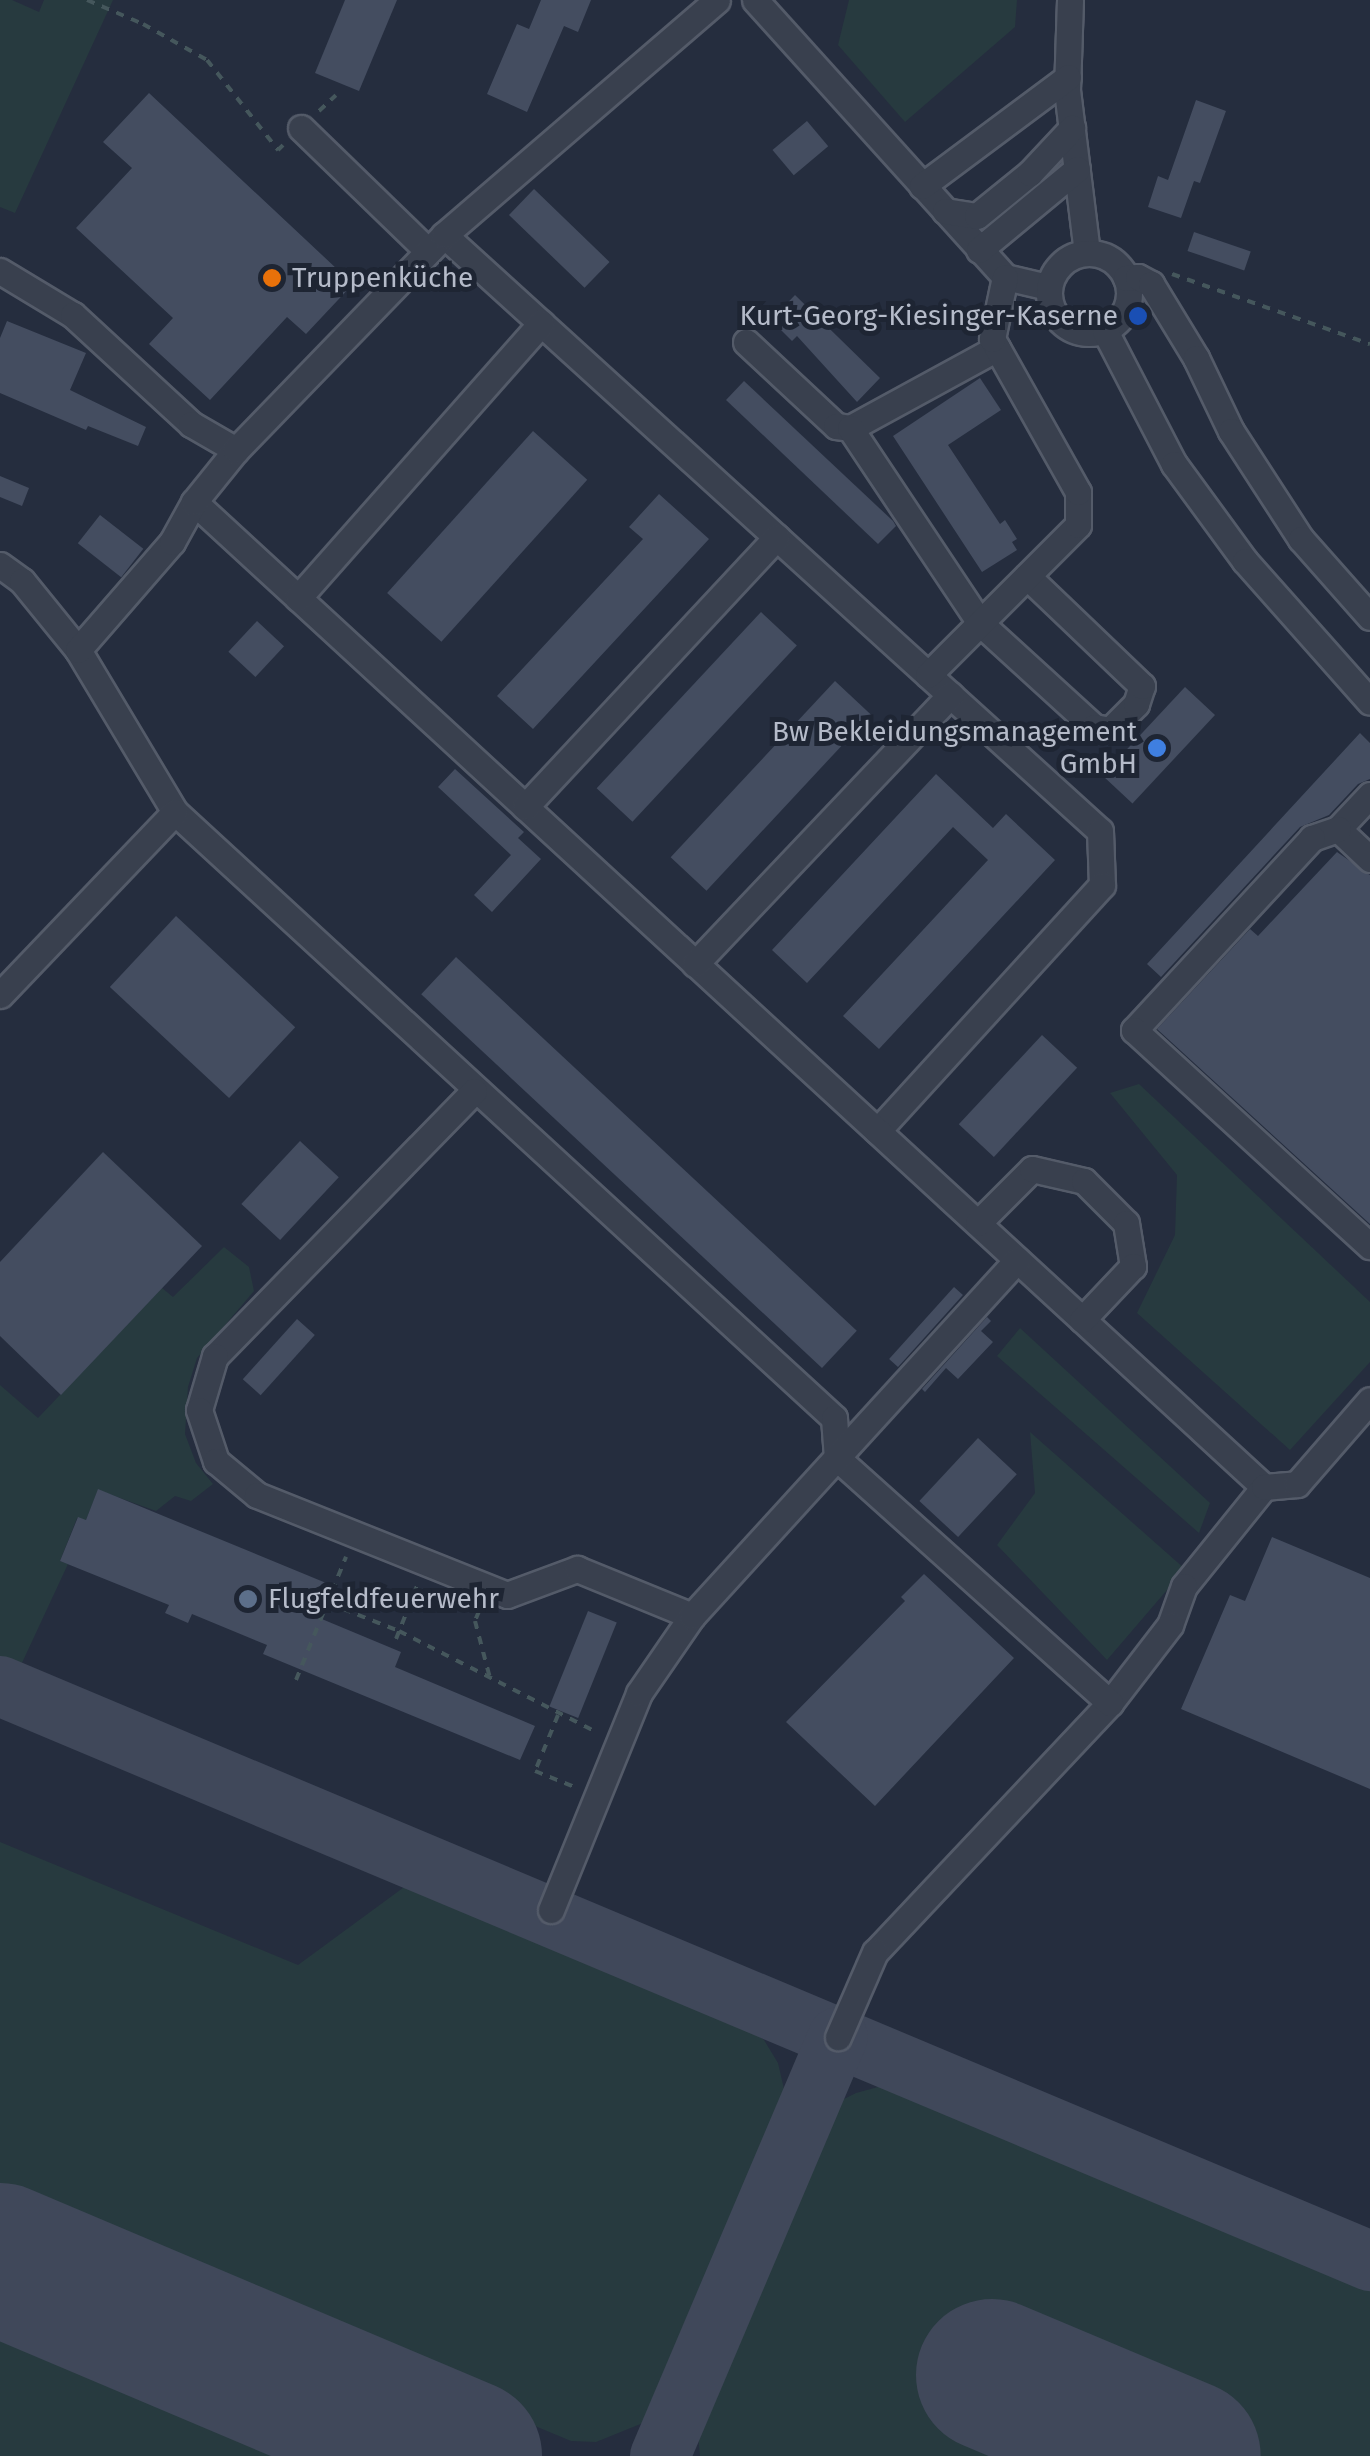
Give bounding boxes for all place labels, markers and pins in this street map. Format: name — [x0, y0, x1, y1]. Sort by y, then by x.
place label: Truppenküche — [292, 261, 473, 295]
marker: Truppenküche — [261, 267, 283, 289]
place label: Kurt-Georg-Kiesinger-Kaserne — [740, 299, 1118, 333]
marker: Kurt-Georg-Kiesinger-Kaserne — [1127, 305, 1149, 327]
place label: Bw Bekleidungsmanagement GmbH — [772, 715, 1137, 781]
marker: Bw Bekleidungsmanagement GmbH — [1146, 737, 1168, 759]
place label: Flugfeldfeuerwehr — [268, 1582, 499, 1616]
marker: Flugfeldfeuerwehr — [237, 1588, 259, 1610]

